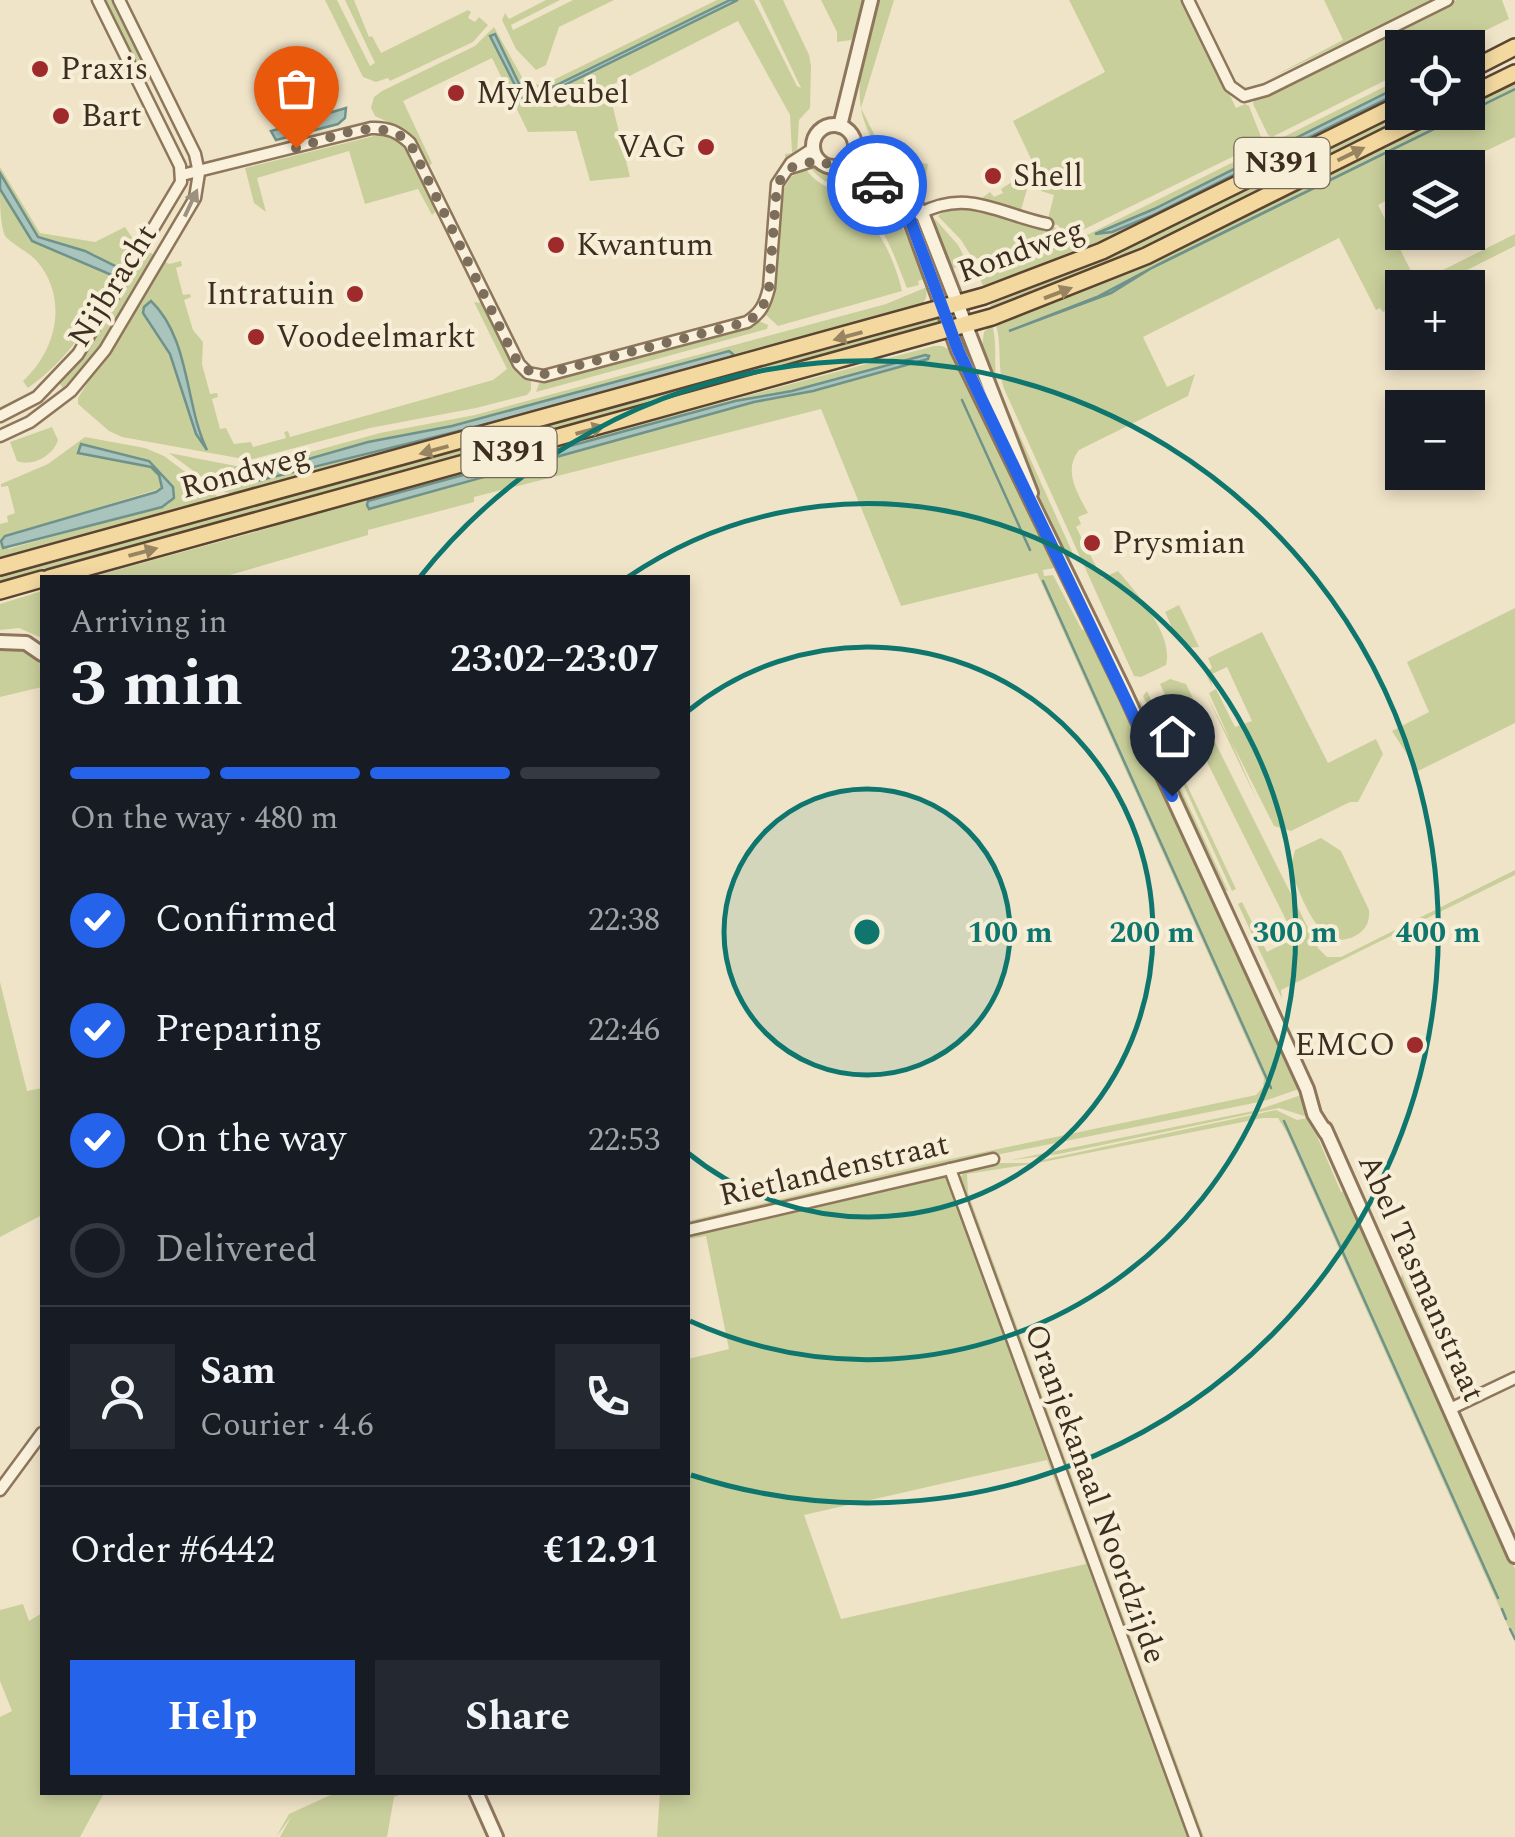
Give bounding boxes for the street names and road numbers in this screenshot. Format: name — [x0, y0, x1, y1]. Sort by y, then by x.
road number: N391 — [1234, 138, 1330, 188]
street label: Rondweg — [951, 205, 1091, 297]
street label: Nijbracht — [56, 215, 170, 357]
road number: N391 — [462, 427, 556, 477]
street label: Rondweg — [175, 431, 315, 513]
street label: Rietlandenstraat — [714, 1120, 954, 1220]
street label: Abel Tasmanstraat — [1344, 1146, 1498, 1410]
street label: Oranjekanaal Noordzijde — [1011, 1317, 1179, 1671]

